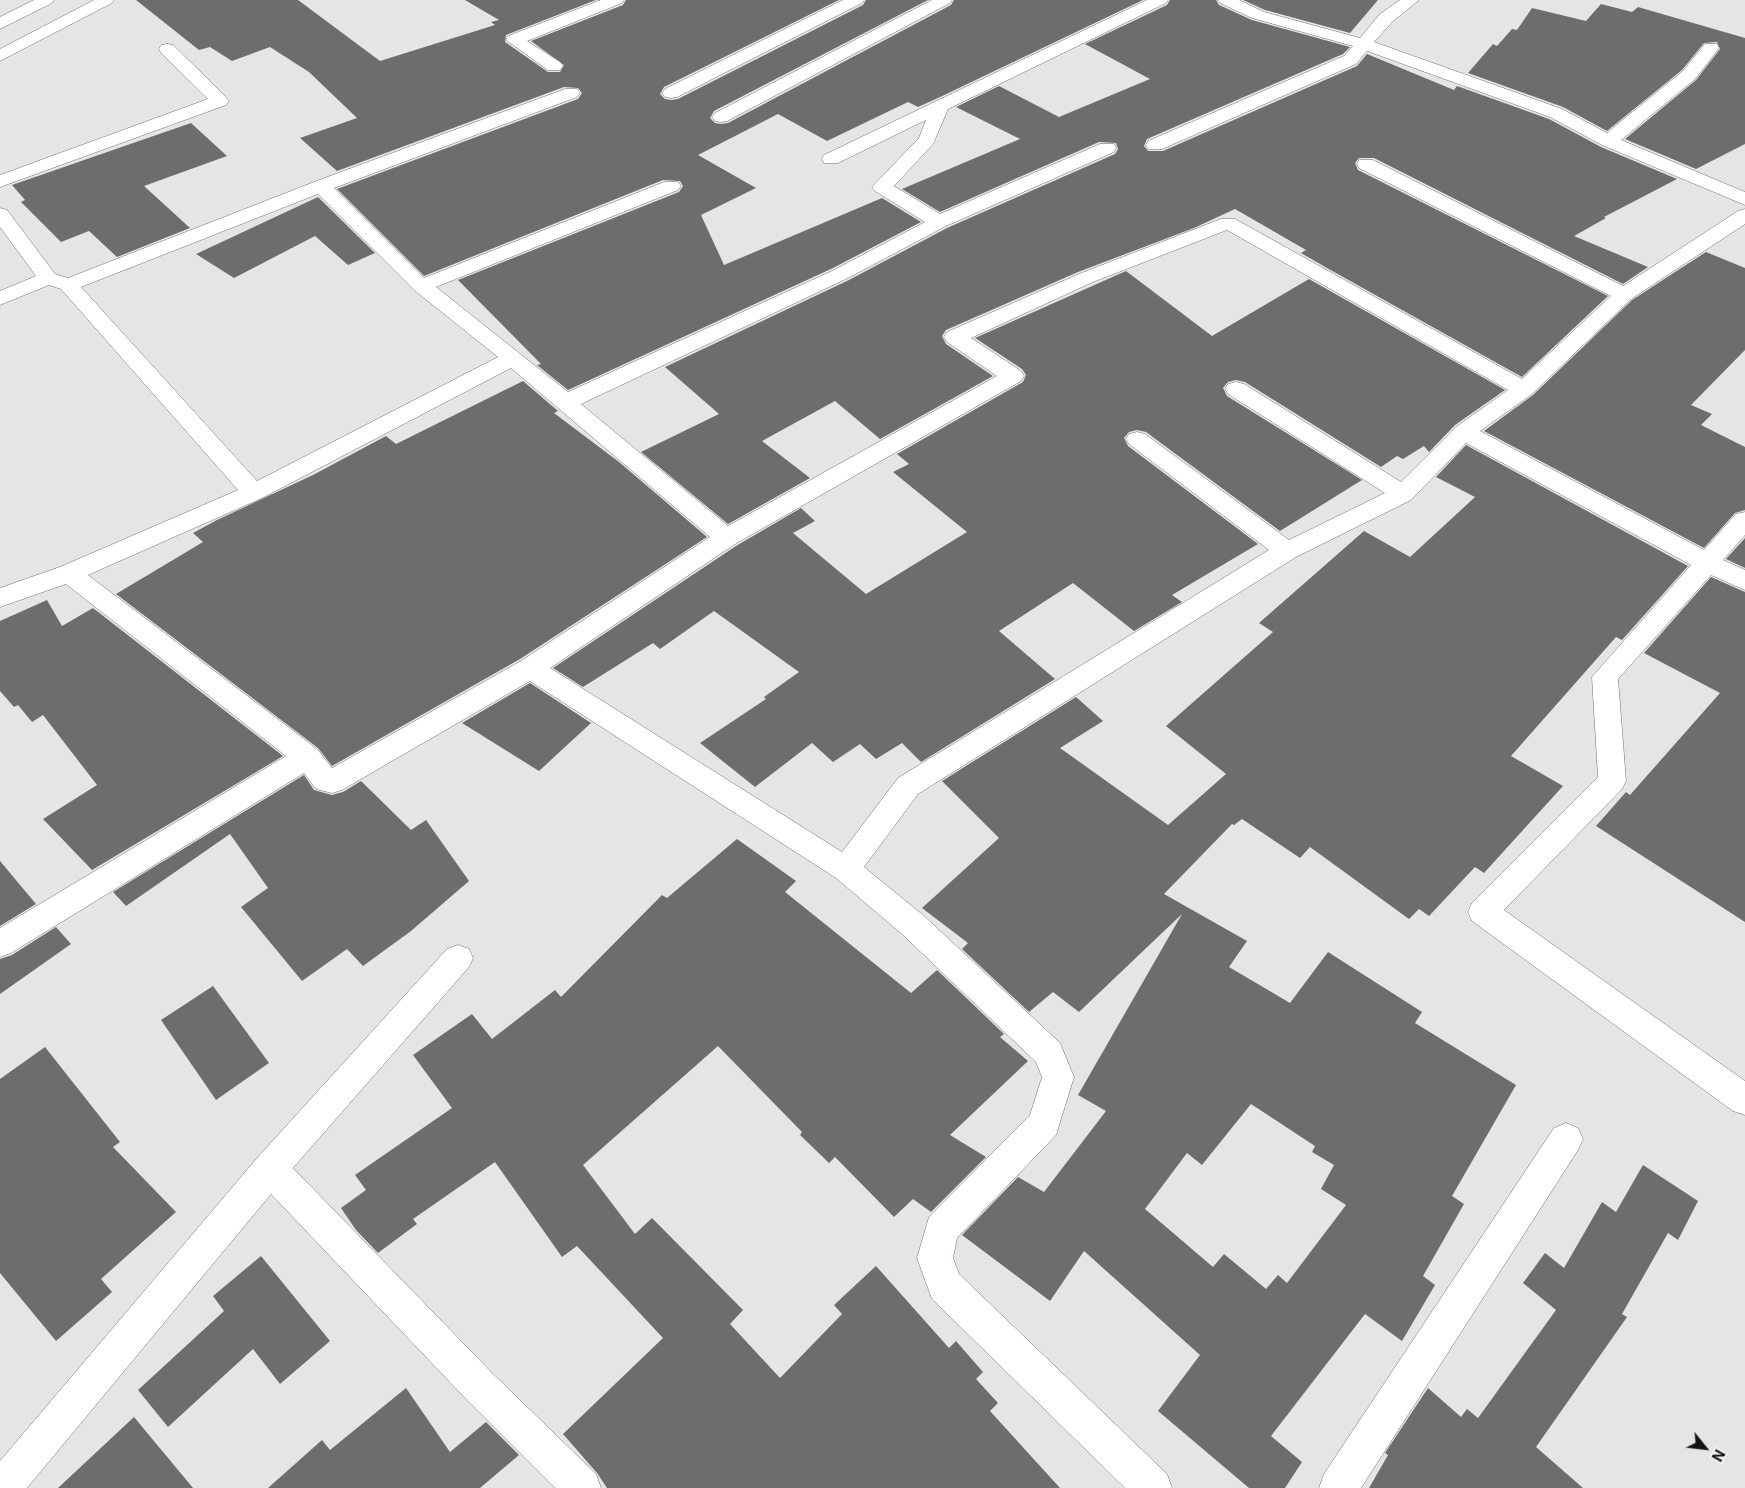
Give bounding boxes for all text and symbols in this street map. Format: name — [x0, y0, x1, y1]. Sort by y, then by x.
north arrow — [1680, 1423, 1730, 1473]
text: N — [1709, 1447, 1729, 1464]

